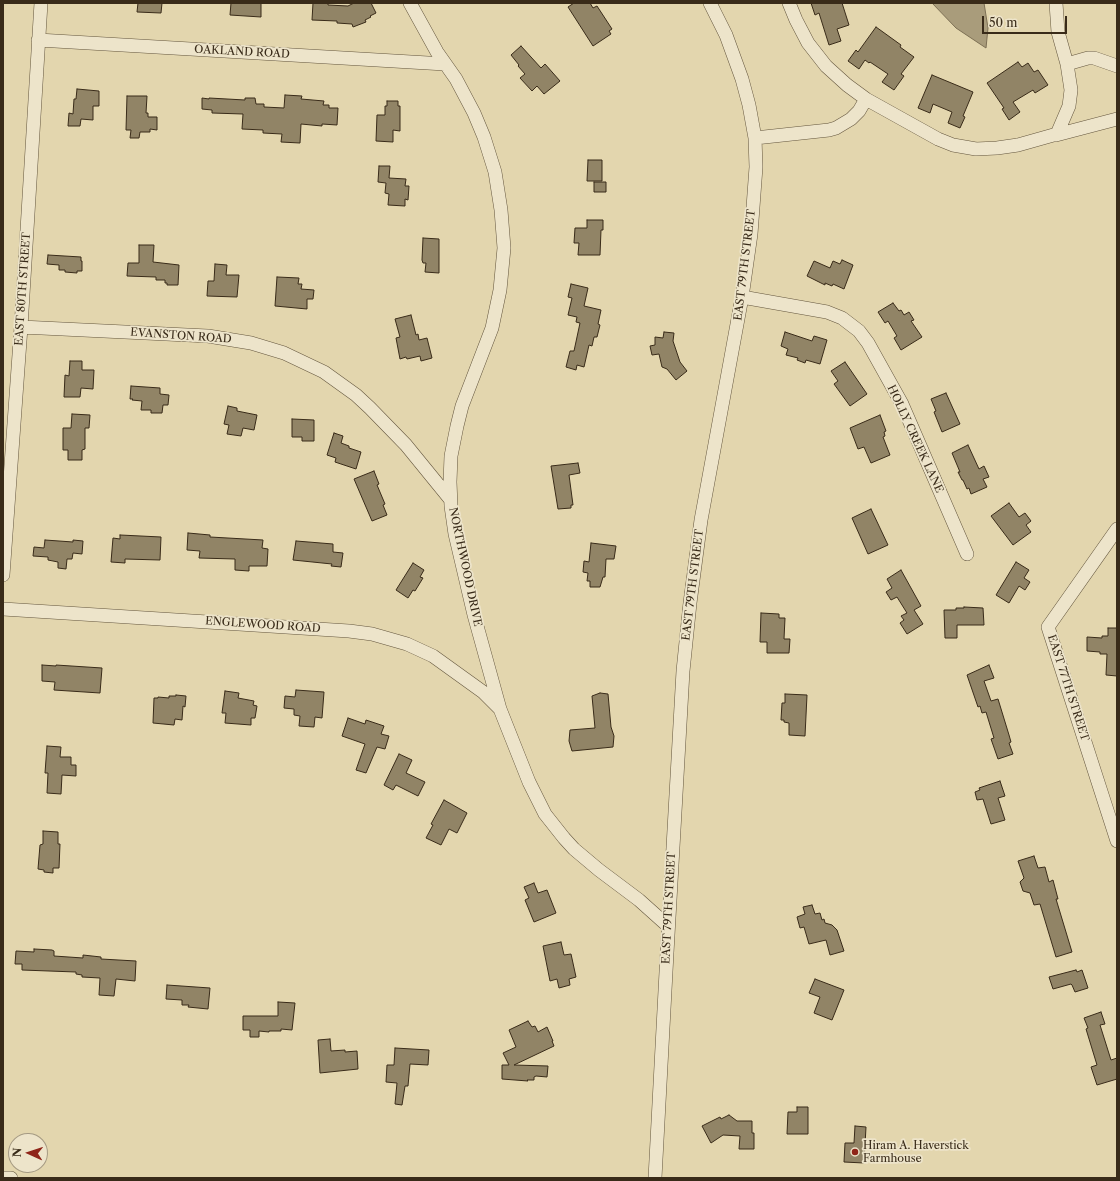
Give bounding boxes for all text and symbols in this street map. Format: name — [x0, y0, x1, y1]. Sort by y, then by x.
scale bar — [984, 8, 1069, 34]
text: 50 m — [989, 15, 1018, 30]
street label: OAKLAND ROAD — [194, 43, 290, 61]
street label: EAST 79TH STREET — [732, 209, 758, 321]
street label: EAST 80TH STREET — [12, 232, 34, 346]
street label: EVANSTON ROAD — [130, 326, 232, 346]
street label: HOLLY CREEK LANE — [884, 383, 946, 495]
street label: NORTHWOOD DRIVE — [446, 506, 484, 628]
street label: EAST 79TH STREET — [680, 529, 706, 641]
street label: ENGLEWOOD ROAD — [205, 614, 321, 636]
street label: EAST 77TH STREET — [1045, 633, 1091, 743]
street label: EAST 79TH STREET — [659, 852, 679, 964]
north arrow — [8, 1133, 48, 1173]
place label: Hiram A. Haverstick Farmhouse — [863, 1139, 969, 1165]
text: N — [10, 1147, 24, 1158]
marker: Hiram A. Haverstick Farmhouse — [850, 1147, 860, 1157]

